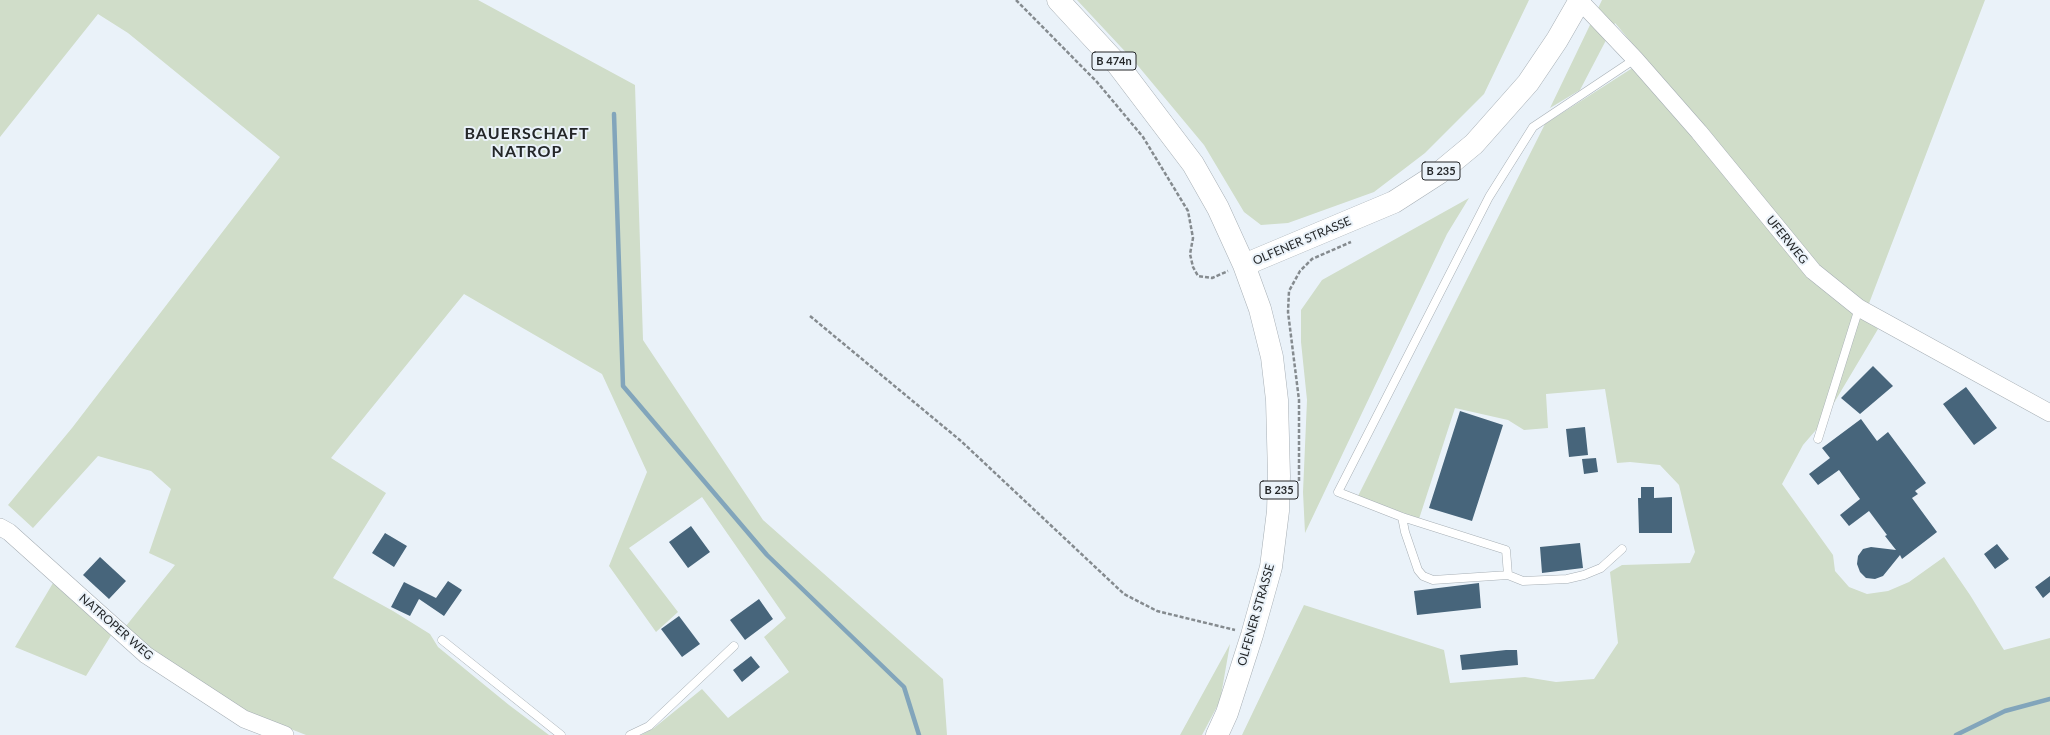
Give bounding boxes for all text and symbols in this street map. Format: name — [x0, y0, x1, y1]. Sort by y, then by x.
road number: B 474n — [1092, 52, 1136, 70]
district label: BAUERSCHAFT NATROP — [465, 124, 589, 162]
road number: B 235 — [1422, 162, 1460, 180]
street label: UFERWEG — [1763, 213, 1811, 267]
street label: OLFENER STRASSE — [1251, 214, 1353, 268]
road number: B 235 — [1260, 481, 1298, 499]
street label: OLFENER STRASSE — [1235, 562, 1277, 668]
street label: NATROPER WEG — [76, 591, 156, 663]

